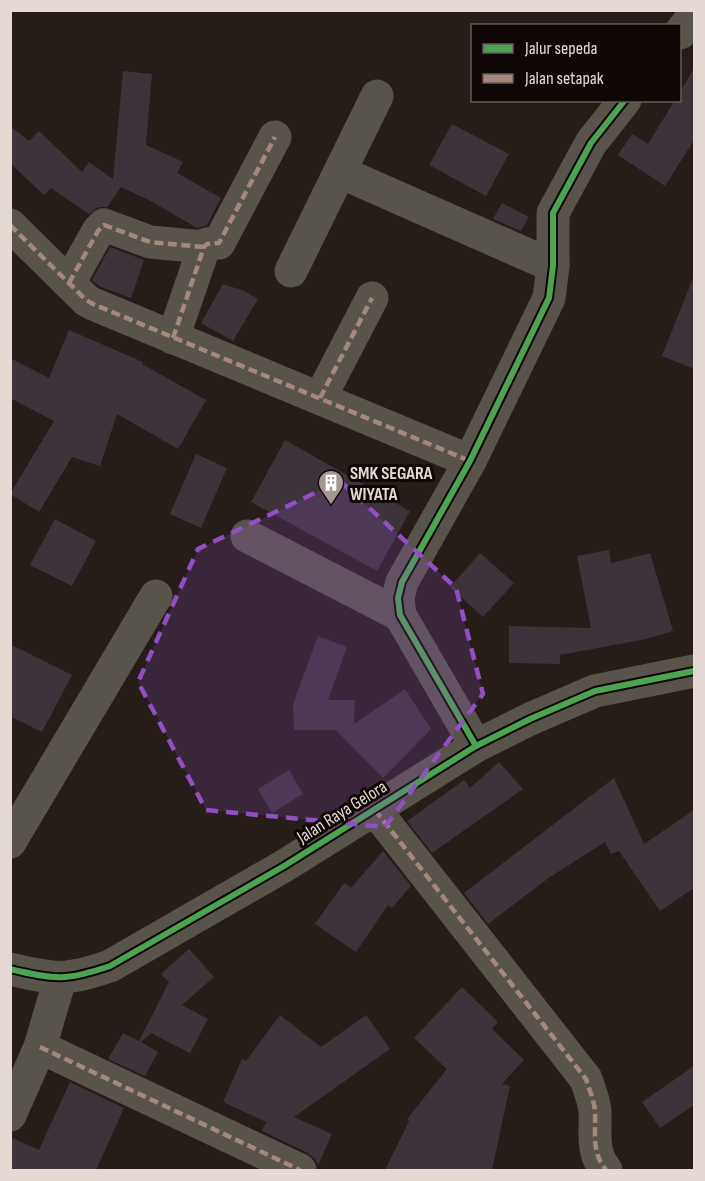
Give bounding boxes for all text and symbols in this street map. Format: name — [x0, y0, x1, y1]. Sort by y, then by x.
legend — [471, 24, 681, 102]
text: Jalur sepeda — [524, 38, 597, 59]
text: Jalan setapak — [524, 68, 604, 89]
place label: SMK SEGARA WIYATA — [350, 463, 433, 505]
building icon: SMK SEGARA WIYATA — [316, 468, 346, 506]
street label: Jalan Raya Gelora — [292, 776, 391, 848]

